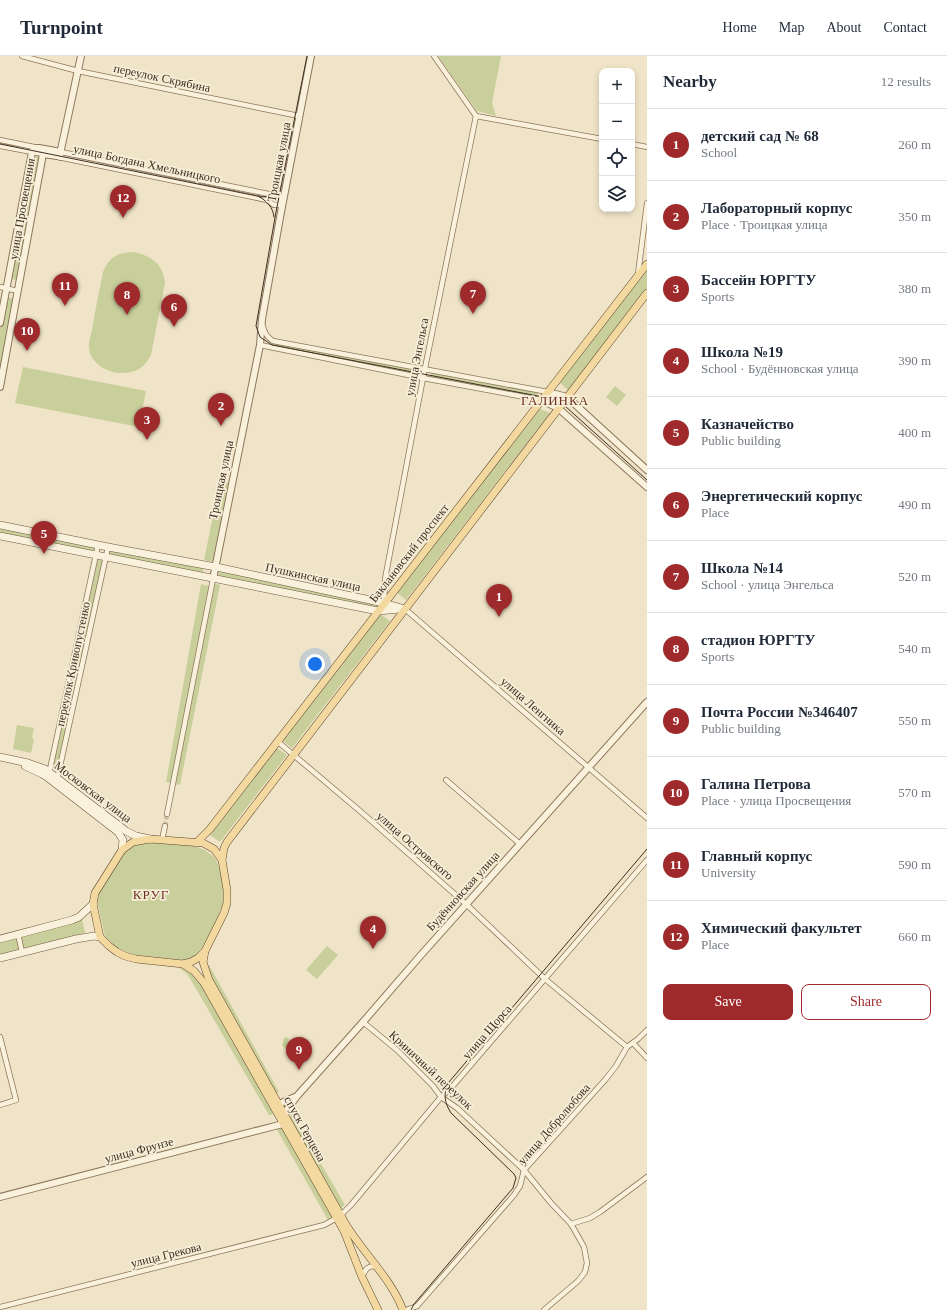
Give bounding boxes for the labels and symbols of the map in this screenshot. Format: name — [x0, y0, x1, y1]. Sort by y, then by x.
street label: переулок Скрябина — [112, 61, 212, 95]
street label: Троицкая улица — [264, 120, 294, 203]
street label: улица Богдана Хмельницкого — [72, 142, 222, 186]
street label: улица Просвещения — [6, 157, 38, 261]
pin: 12 — [110, 185, 136, 218]
pin: 11 — [52, 273, 78, 306]
pin: 7 — [460, 281, 486, 314]
pin: 8 — [114, 282, 140, 315]
pin: 6 — [161, 294, 187, 327]
street label: улица Энгельса — [403, 316, 432, 397]
pin: 10 — [14, 318, 40, 351]
pin: 2 — [208, 393, 234, 426]
district label: ГАЛИНКА — [521, 393, 589, 408]
pin: 3 — [134, 407, 160, 440]
street label: Троицкая улица — [206, 438, 236, 521]
street label: Баклановский проспект — [366, 500, 452, 605]
pin: 5 — [31, 521, 57, 554]
street label: Пушкинская улица — [264, 560, 363, 594]
pin: 1 — [486, 584, 512, 617]
street label: переулок Кривопустенко — [53, 600, 93, 728]
your location — [305, 654, 325, 674]
street label: улица Ленгника — [498, 674, 569, 738]
street label: Московская улица — [52, 758, 135, 826]
street label: улица Островского — [374, 809, 456, 883]
street label: Будённовская улица — [424, 848, 503, 934]
district label: КРУГ — [133, 887, 169, 902]
pin: 4 — [360, 916, 386, 949]
street label: улица Щорса — [460, 1001, 515, 1062]
street label: Криничный переулок — [386, 1028, 476, 1112]
pin: 9 — [286, 1037, 312, 1070]
street label: улица Добролюбова — [515, 1080, 593, 1167]
street label: спуск Герцена — [281, 1094, 329, 1165]
street label: улица Фрунзе — [103, 1134, 175, 1166]
street label: улица Грекова — [129, 1239, 203, 1271]

